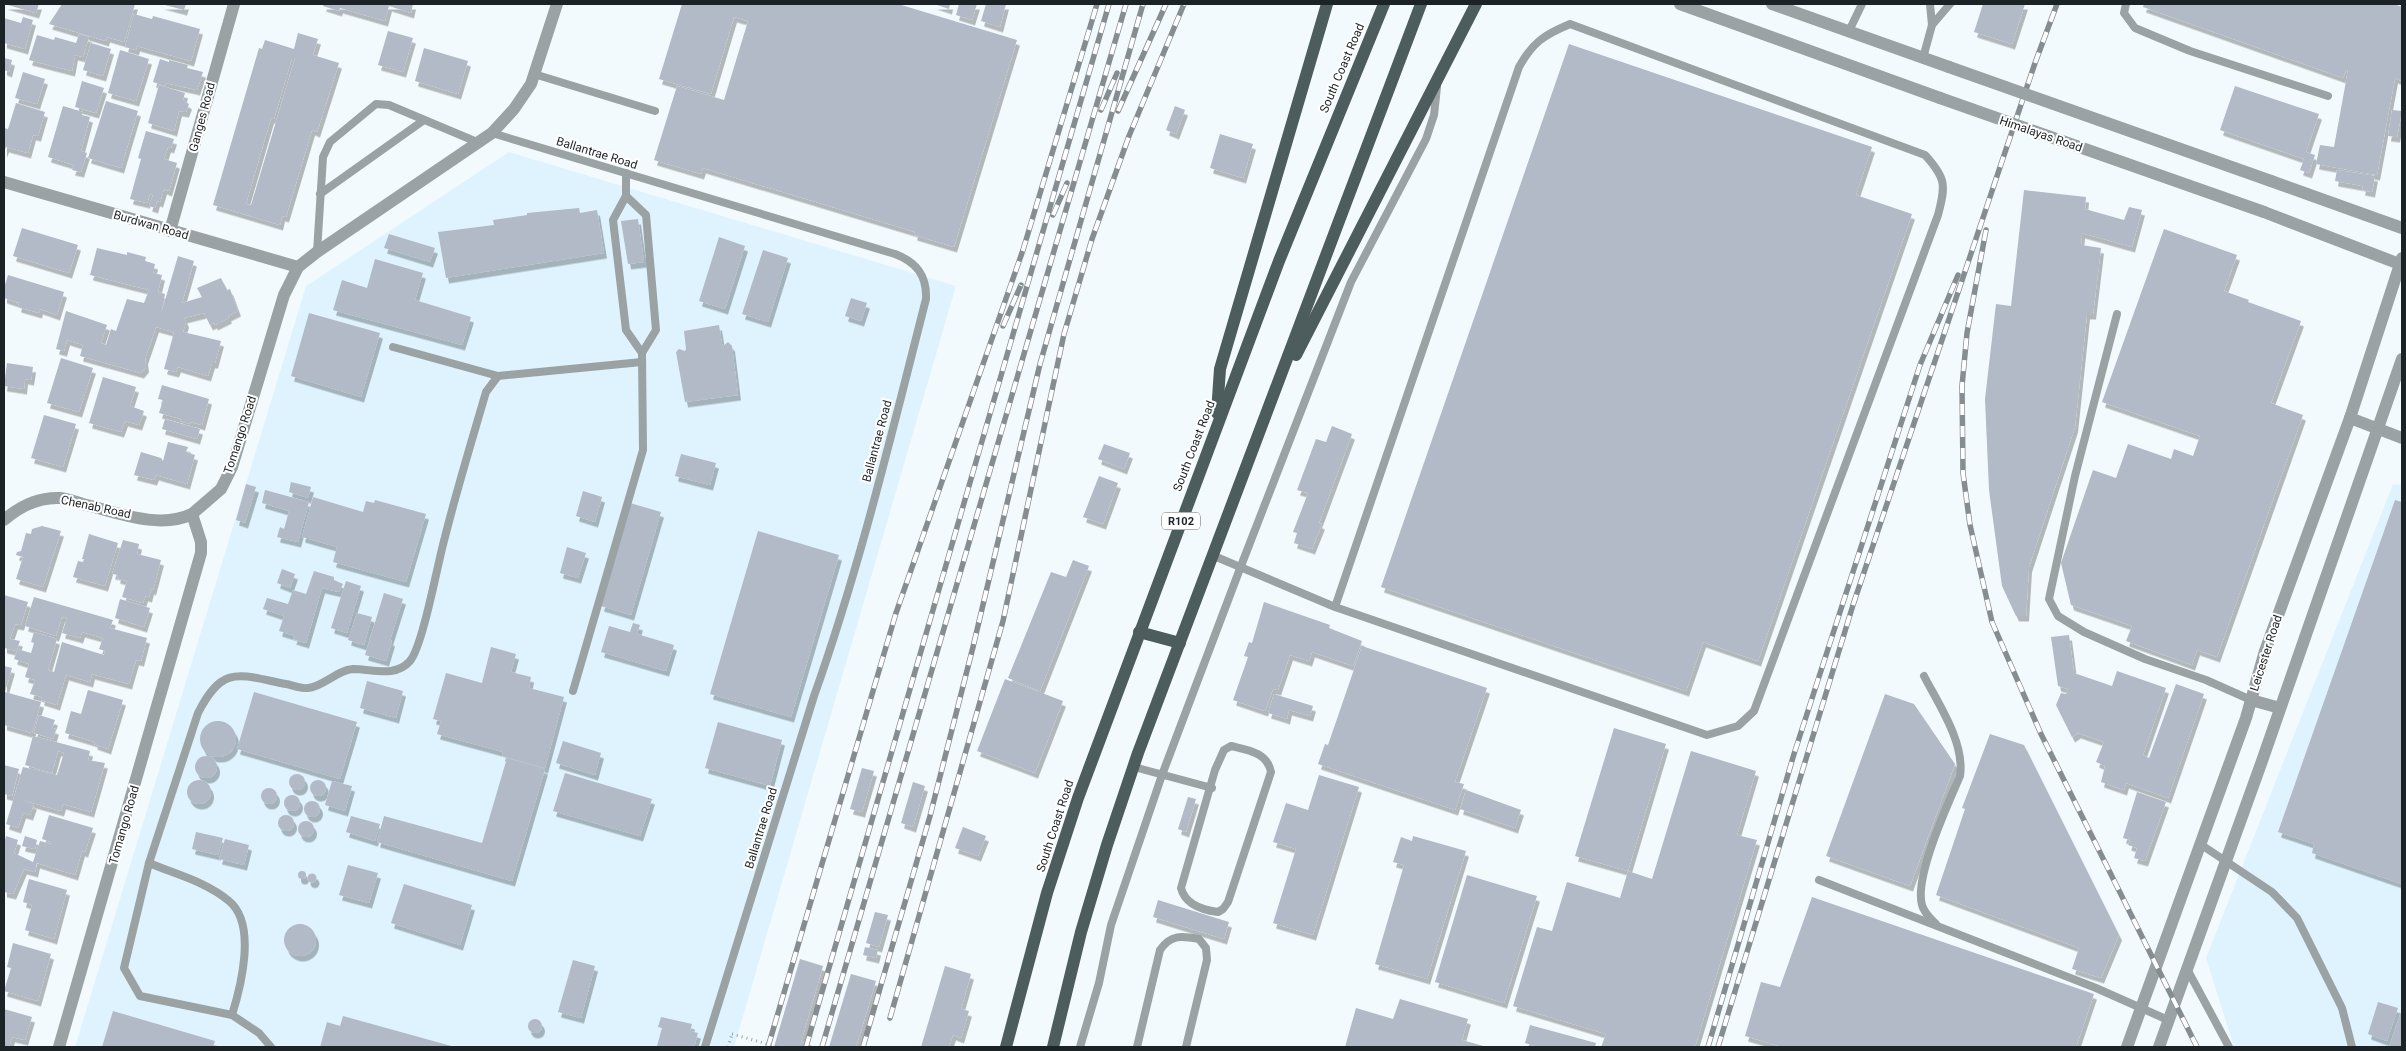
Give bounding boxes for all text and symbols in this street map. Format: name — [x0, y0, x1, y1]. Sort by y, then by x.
street label: South Coast Road — [1317, 21, 1367, 115]
street label: Ganges Road — [186, 81, 218, 153]
street label: Himalayas Road — [1998, 113, 2084, 155]
street label: Ballantrae Road — [555, 134, 639, 172]
street label: Burdwan Road — [112, 208, 190, 242]
street label: Tomango Road — [221, 394, 259, 476]
street label: Ballantrae Road — [859, 399, 895, 483]
street label: South Coast Road — [1170, 399, 1218, 493]
street label: Chenab Road — [60, 493, 132, 521]
road number: R102 — [1162, 512, 1200, 530]
street label: Leicester Road — [2247, 613, 2285, 693]
street label: South Coast Road — [1034, 778, 1076, 874]
street label: Tomango Road — [106, 784, 142, 866]
street label: Ballantrae Road — [742, 786, 780, 870]

